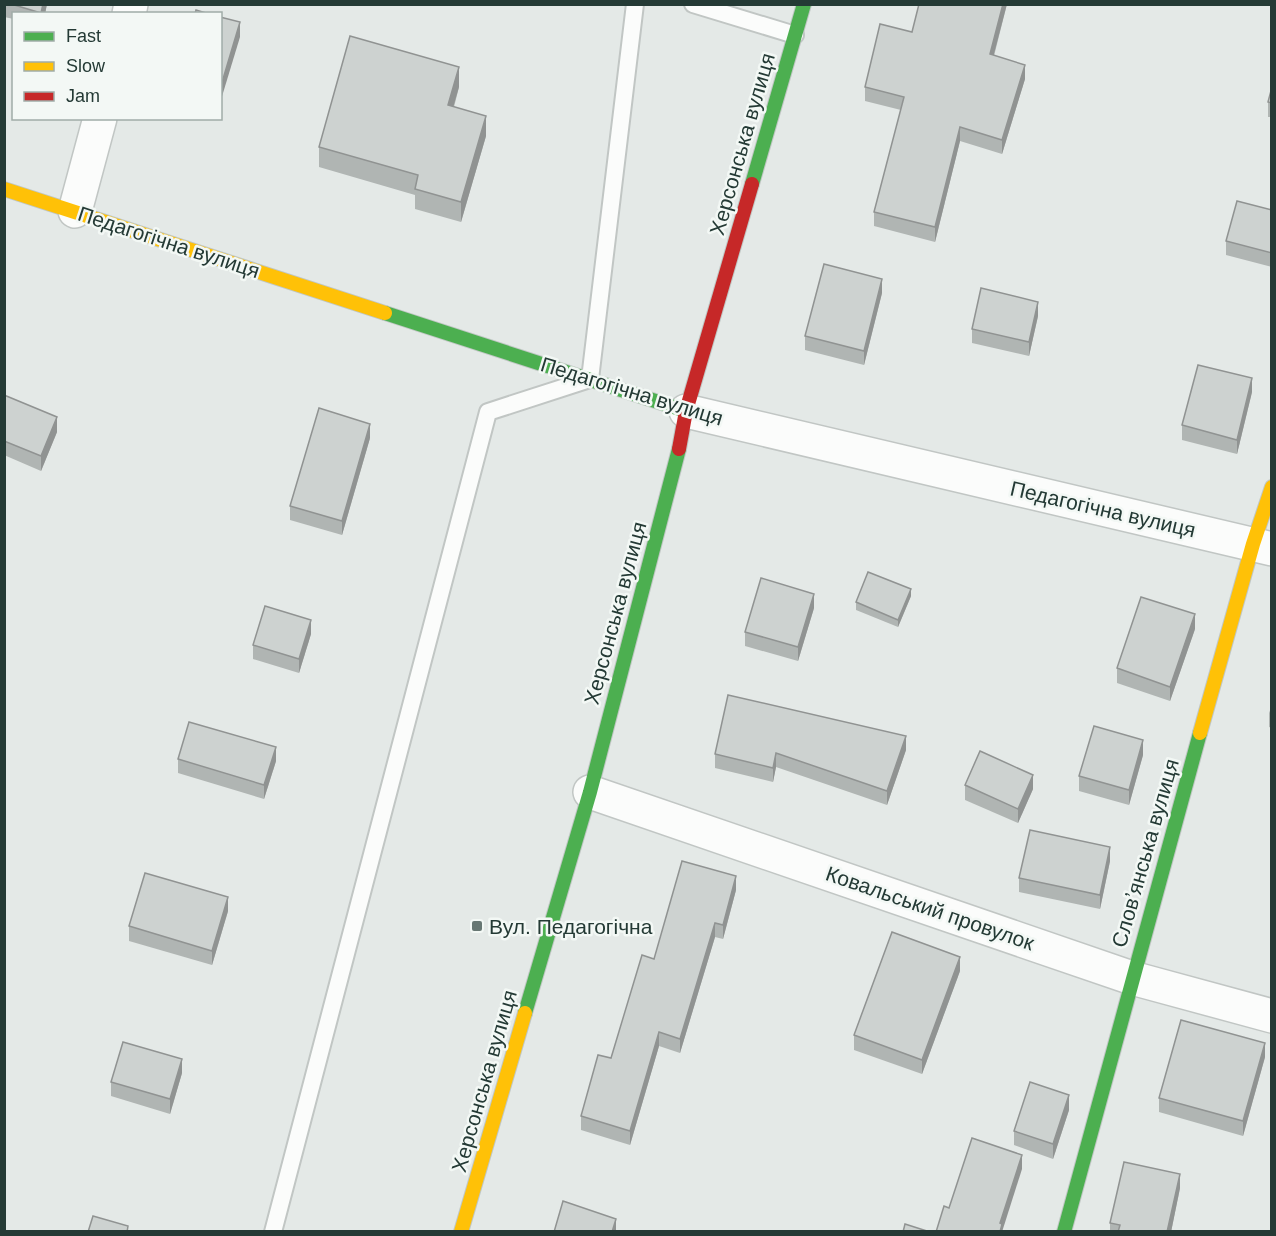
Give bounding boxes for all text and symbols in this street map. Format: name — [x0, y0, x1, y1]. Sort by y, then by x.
legend — [12, 12, 222, 120]
text: Fast — [66, 26, 101, 46]
street label: Херсонська вулиця — [705, 50, 779, 238]
text: Slow — [66, 56, 106, 76]
text: Jam — [66, 86, 100, 106]
street label: Педагогічна вулиця — [75, 202, 263, 282]
street label: Педагогічна вулиця — [538, 352, 726, 430]
street label: Педагогічна вулиця — [1008, 476, 1198, 542]
street label: Херсонська вулиця — [580, 519, 650, 707]
street label: Словʼянська вулиця — [1107, 756, 1183, 950]
street label: Ковальський провулок — [823, 862, 1038, 955]
place label: Вул. Педагогічна — [489, 915, 653, 938]
marker: Вул. Педагогічна — [470, 919, 484, 933]
street label: Херсонська вулиця — [447, 987, 521, 1175]

